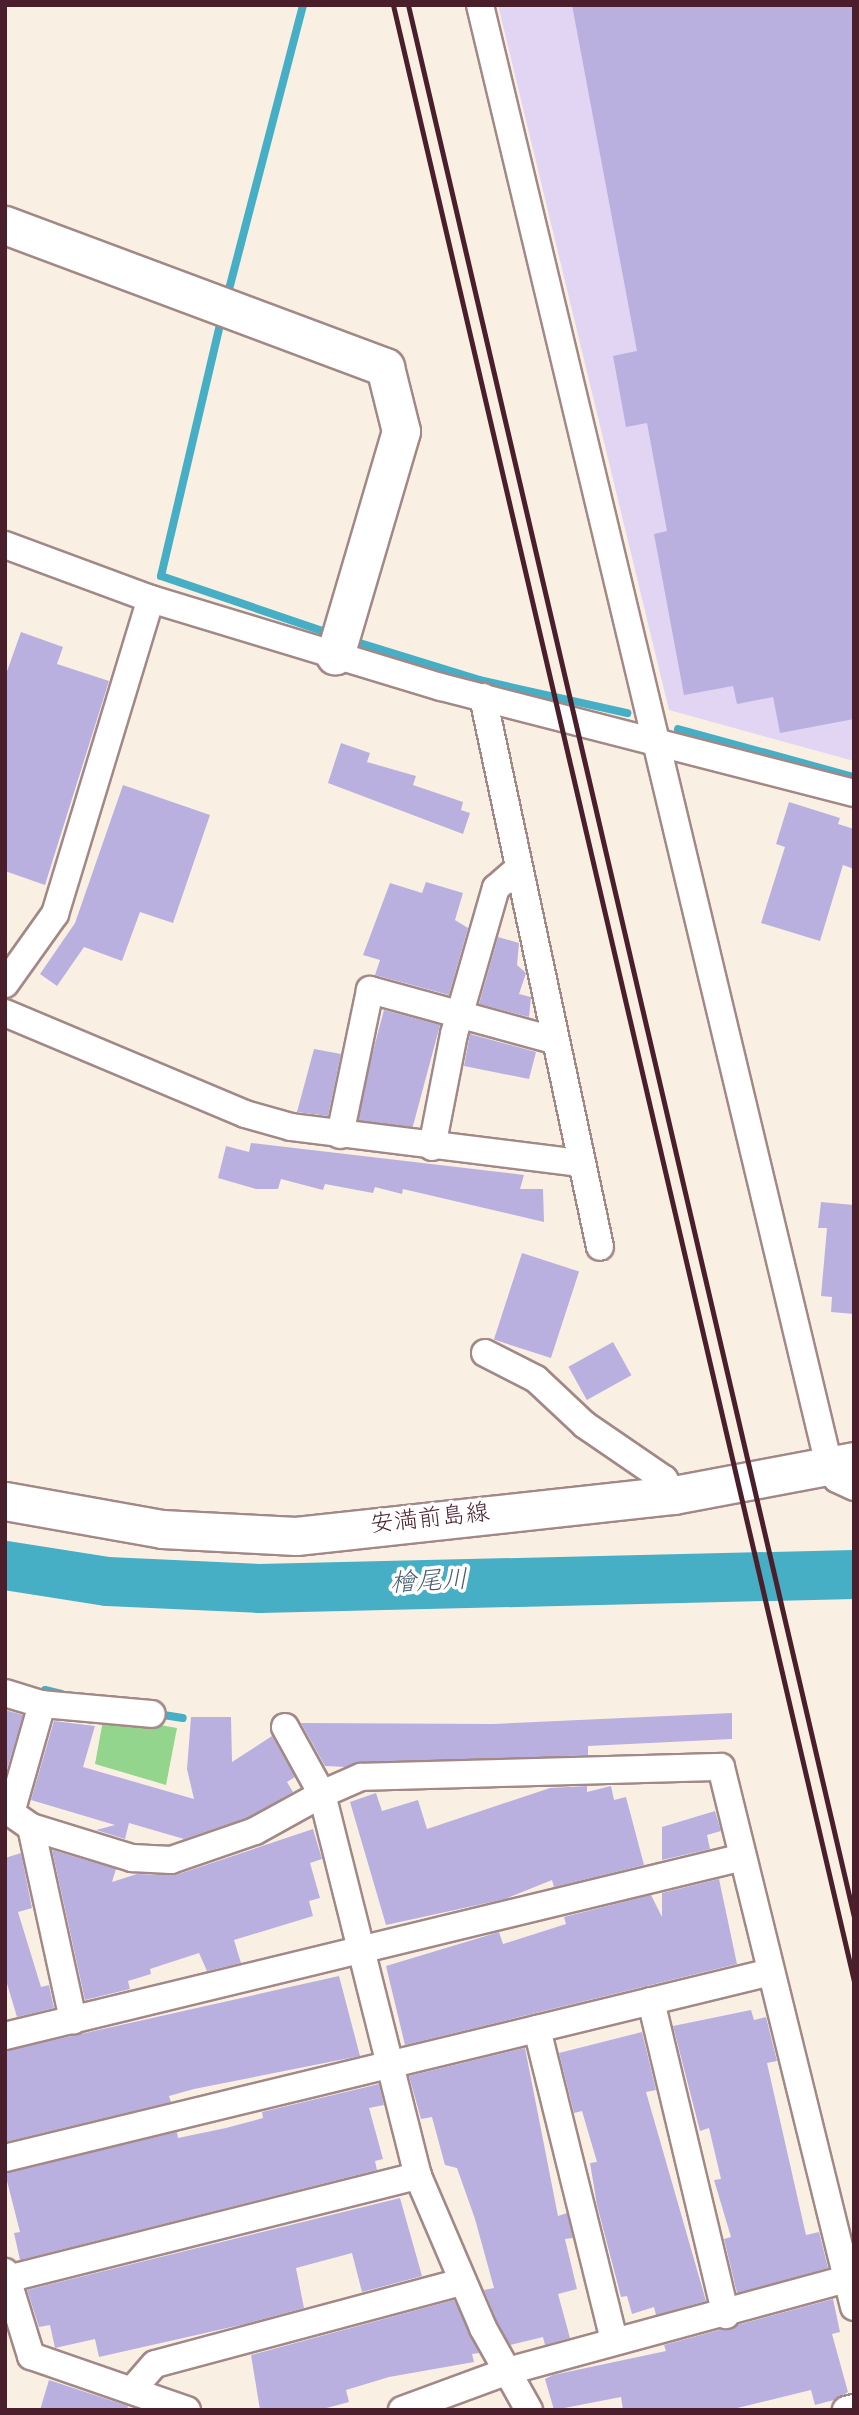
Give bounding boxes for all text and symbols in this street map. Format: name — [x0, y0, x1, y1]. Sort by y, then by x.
street label: 安満前島線 — [369, 1500, 491, 1542]
water label: 檜尾川 — [389, 1567, 469, 1603]

